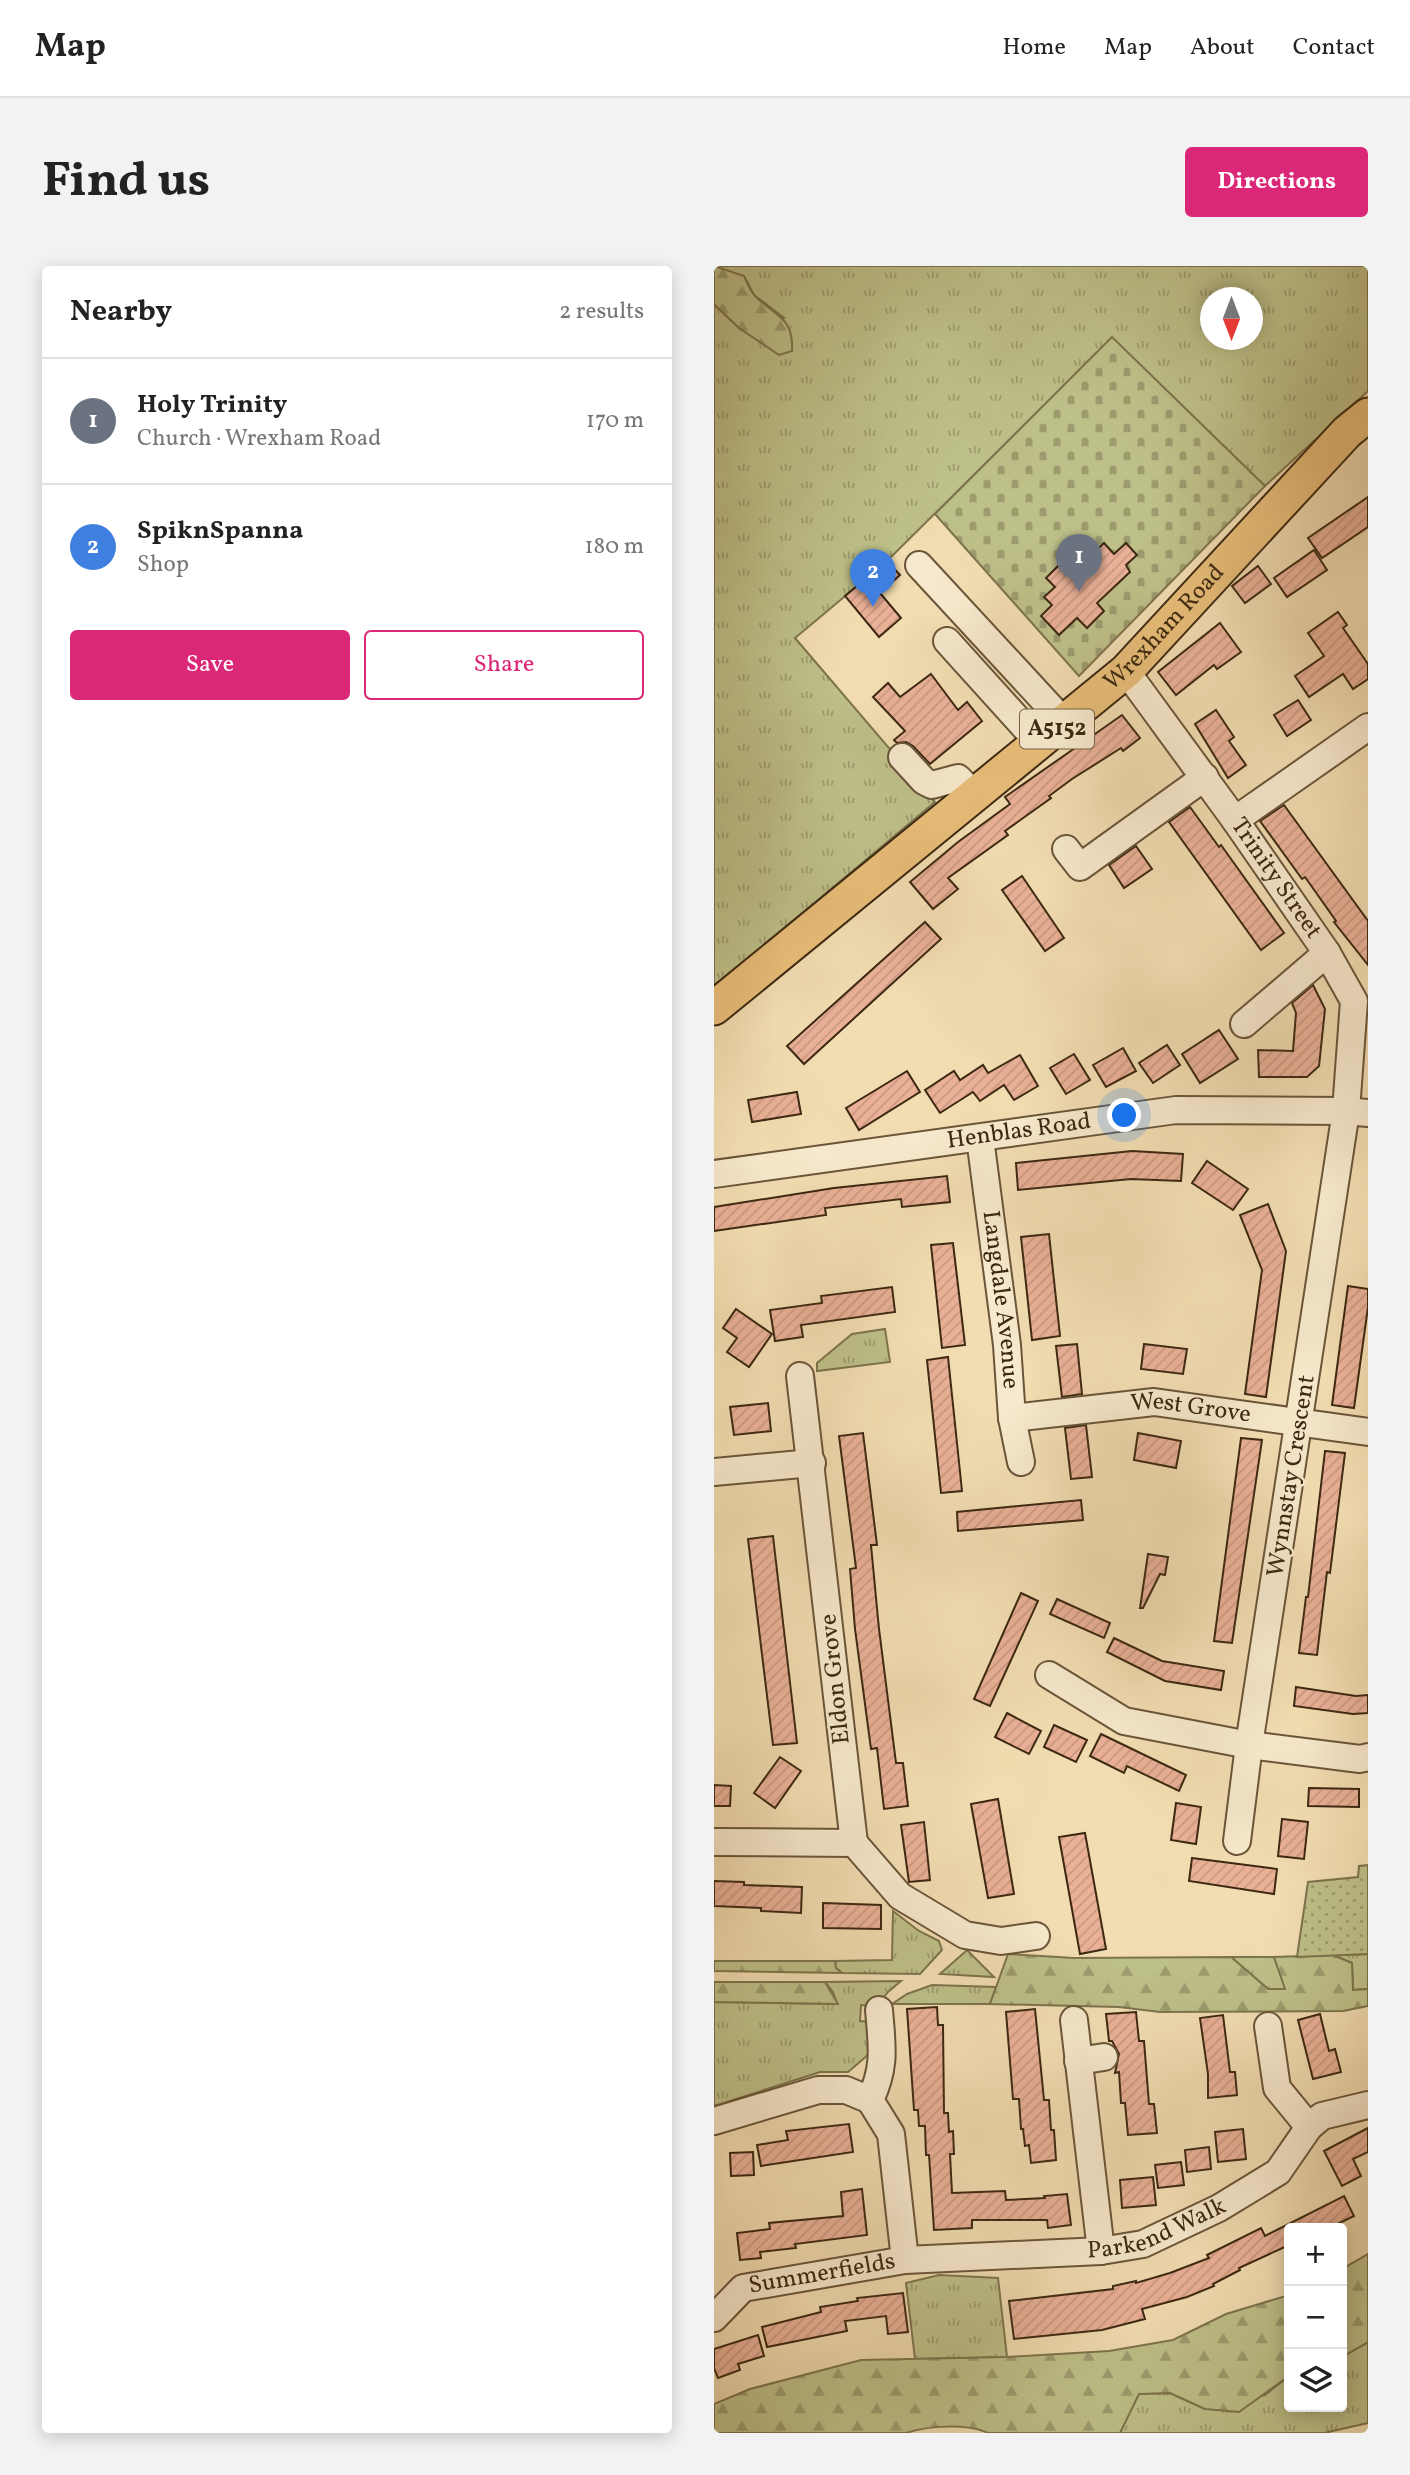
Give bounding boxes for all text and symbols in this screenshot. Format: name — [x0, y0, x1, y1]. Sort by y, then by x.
text: Map — [35, 25, 106, 71]
text: Home — [1002, 31, 1066, 65]
text: Map — [1104, 31, 1152, 65]
text: About — [1190, 31, 1255, 65]
text: Contact — [1293, 31, 1375, 65]
button: Directions — [1185, 147, 1368, 217]
text: Find us — [42, 148, 210, 217]
north arrow — [1200, 287, 1263, 350]
text: Nearby — [70, 291, 172, 333]
text: 2 results — [559, 296, 644, 328]
text: Holy Trinity — [137, 387, 287, 423]
text: 1 — [88, 405, 98, 437]
text: 170 m — [586, 405, 644, 437]
text: Church · Wrexham Road — [137, 423, 381, 455]
text: SpiknSpanna — [137, 513, 303, 549]
text: 2 — [87, 531, 99, 563]
text: 180 m — [585, 531, 644, 563]
pin: 1 — [1056, 534, 1102, 592]
text: Shop — [137, 549, 189, 581]
pin: 2 — [850, 549, 896, 607]
street label: Wrexham Road — [1097, 557, 1233, 699]
button: Save — [70, 630, 350, 700]
button: Share — [364, 630, 644, 700]
road number: A5152 — [1020, 710, 1094, 748]
street label: Trinity Street — [1222, 811, 1330, 946]
your location — [1107, 1098, 1141, 1132]
street label: Henblas Road — [945, 1105, 1093, 1159]
street label: Langdale Avenue — [973, 1208, 1027, 1390]
street label: Wynnstay Crescent — [1259, 1373, 1325, 1579]
street label: West Grove — [1129, 1385, 1253, 1432]
street label: Eldon Grove — [812, 1612, 860, 1746]
street label: Parkend Walk — [1087, 2190, 1232, 2269]
map controls — [1284, 2223, 1347, 2412]
button: + — [1284, 2223, 1347, 2286]
street label: Summerfields — [746, 2245, 898, 2304]
button: − — [1284, 2286, 1347, 2349]
button: layers — [1284, 2349, 1347, 2412]

